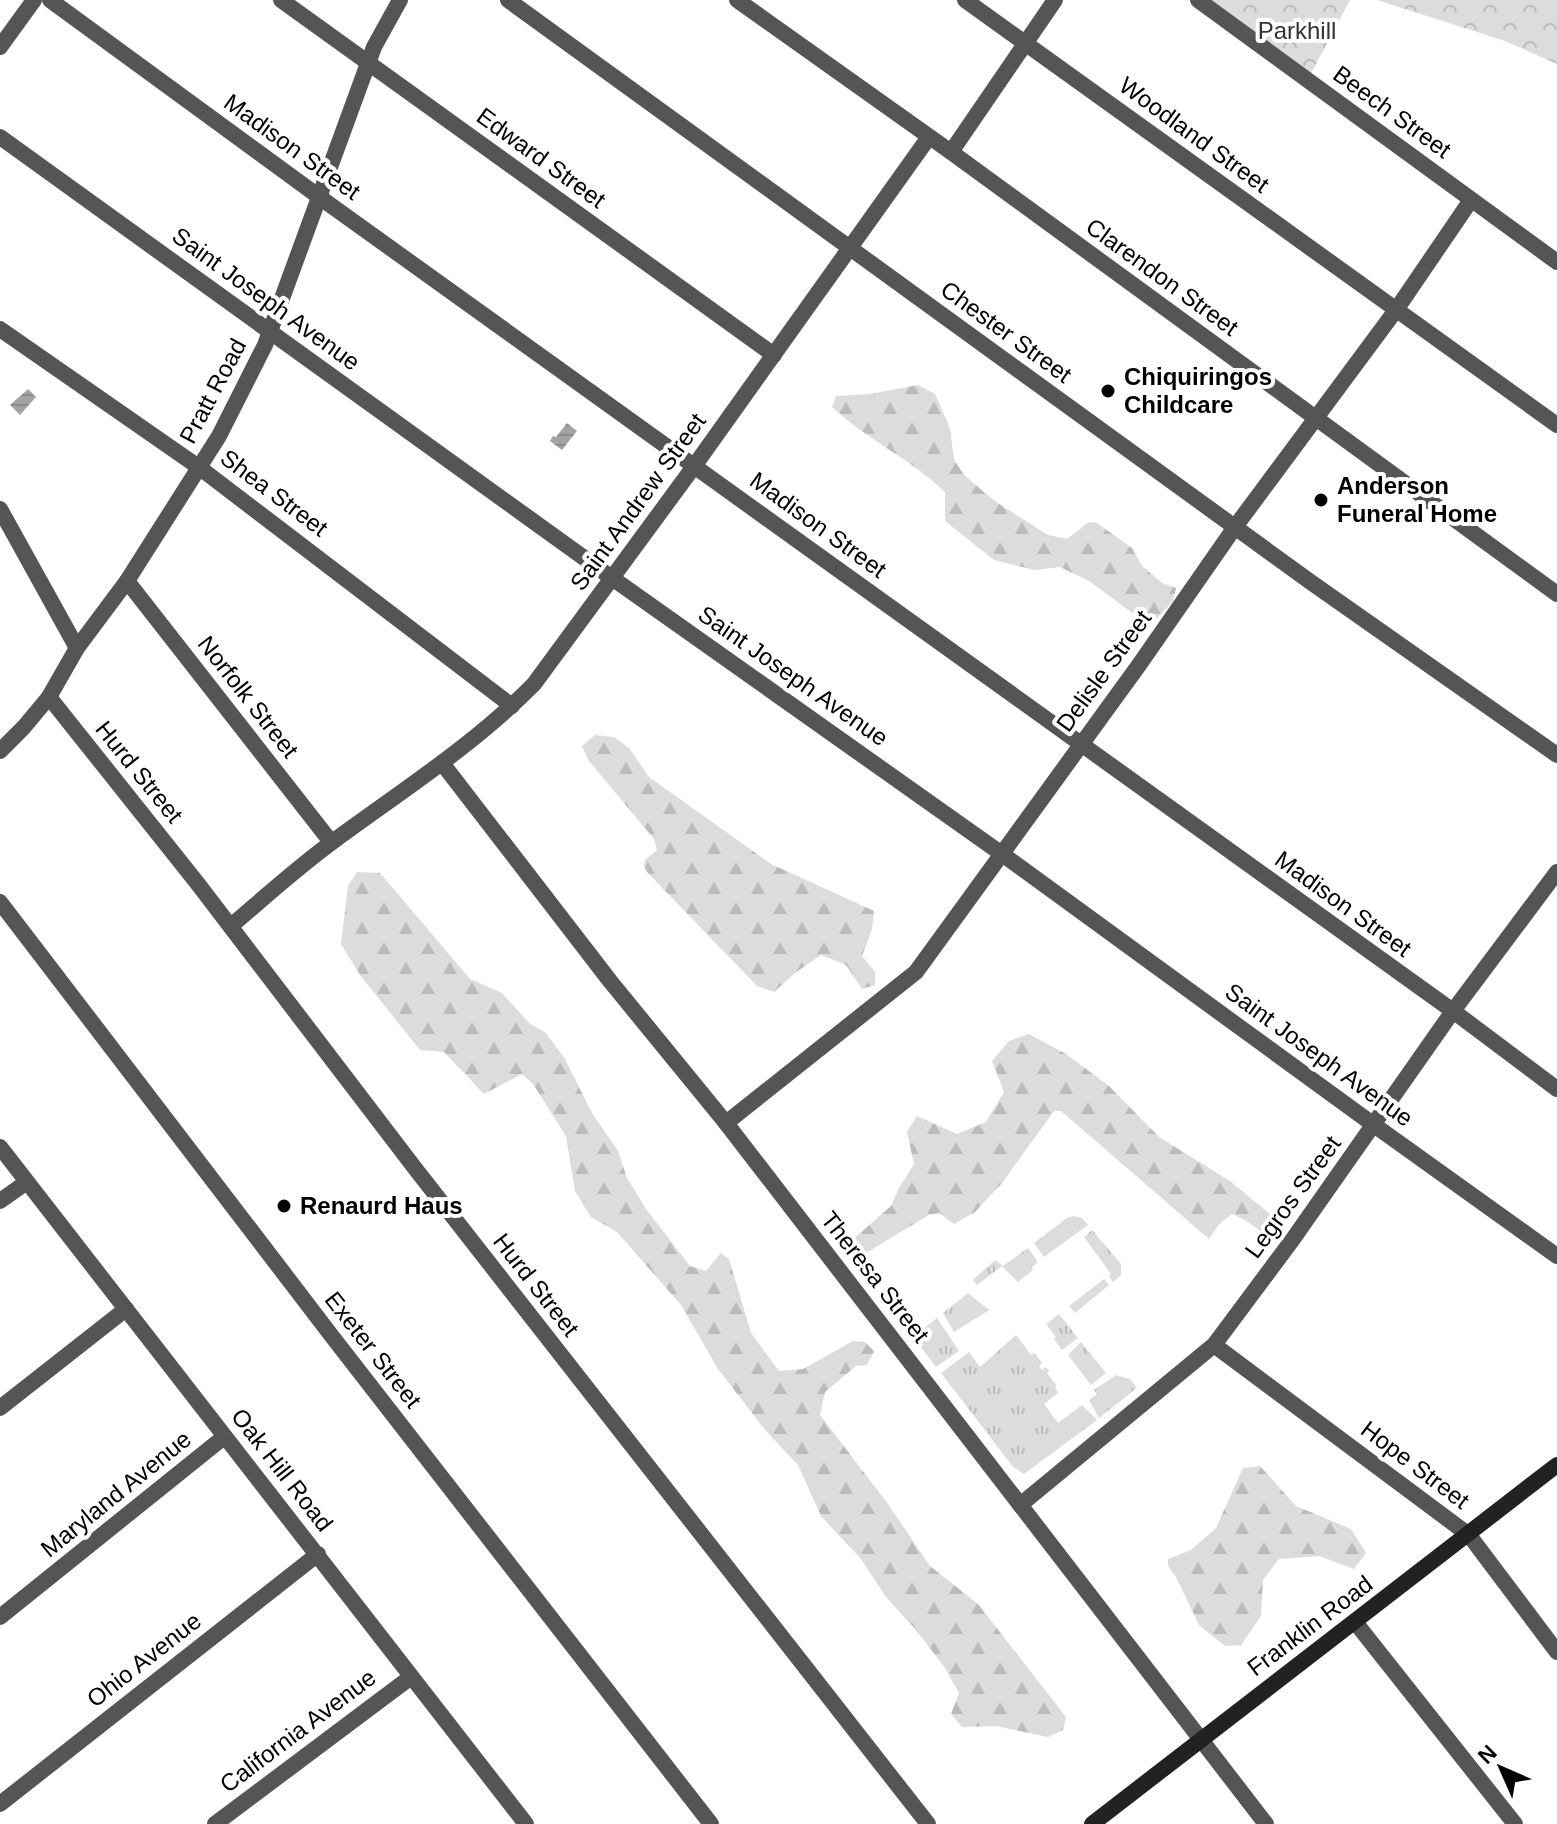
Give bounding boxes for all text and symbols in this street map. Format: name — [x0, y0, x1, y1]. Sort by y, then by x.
park label: Parkhill — [1258, 17, 1336, 44]
street label: Beech Street — [1328, 60, 1457, 163]
street label: Woodland Street — [1114, 71, 1275, 198]
street label: Madison Street — [219, 88, 366, 205]
street label: Edward Street — [472, 102, 611, 213]
street label: Clarendon Street — [1081, 212, 1244, 341]
street label: Saint Joseph Avenue — [167, 222, 365, 376]
street label: Chester Street — [936, 275, 1077, 388]
street label: Pratt Road — [174, 334, 251, 448]
place label: Chiquiringos Childcare — [1124, 363, 1272, 418]
marker: Chiquiringos Childcare — [1099, 382, 1117, 400]
street label: Saint Andrew Street — [564, 408, 711, 595]
street label: Shea Street — [216, 444, 333, 542]
street label: Madison Street — [745, 466, 892, 583]
place label: Anderson Funeral Home — [1337, 472, 1497, 527]
marker: Anderson Funeral Home — [1312, 491, 1330, 509]
street label: Saint Joseph Avenue — [693, 600, 893, 751]
street label: Delisle Street — [1051, 605, 1157, 736]
street label: Norfolk Street — [193, 631, 304, 763]
street label: Hurd Street — [90, 716, 189, 828]
street label: Madison Street — [1270, 845, 1417, 962]
street label: Saint Joseph Avenue — [1220, 978, 1418, 1132]
street label: Legros Street — [1239, 1130, 1346, 1263]
place label: Renaurd Haus — [300, 1192, 463, 1219]
marker: Renaurd Haus — [275, 1197, 293, 1215]
street label: Theresa Street — [816, 1206, 935, 1348]
street label: Hurd Street — [488, 1228, 585, 1342]
street label: Exeter Street — [320, 1286, 427, 1413]
street label: Oak Hill Road — [226, 1403, 339, 1536]
street label: Hope Street — [1356, 1415, 1475, 1514]
street label: Maryland Avenue — [35, 1425, 196, 1562]
street label: Franklin Road — [1242, 1570, 1377, 1681]
street label: Ohio Avenue — [81, 1607, 206, 1712]
street label: California Avenue — [215, 1663, 381, 1798]
north arrow — [1461, 1728, 1541, 1808]
text: N — [1473, 1740, 1502, 1769]

